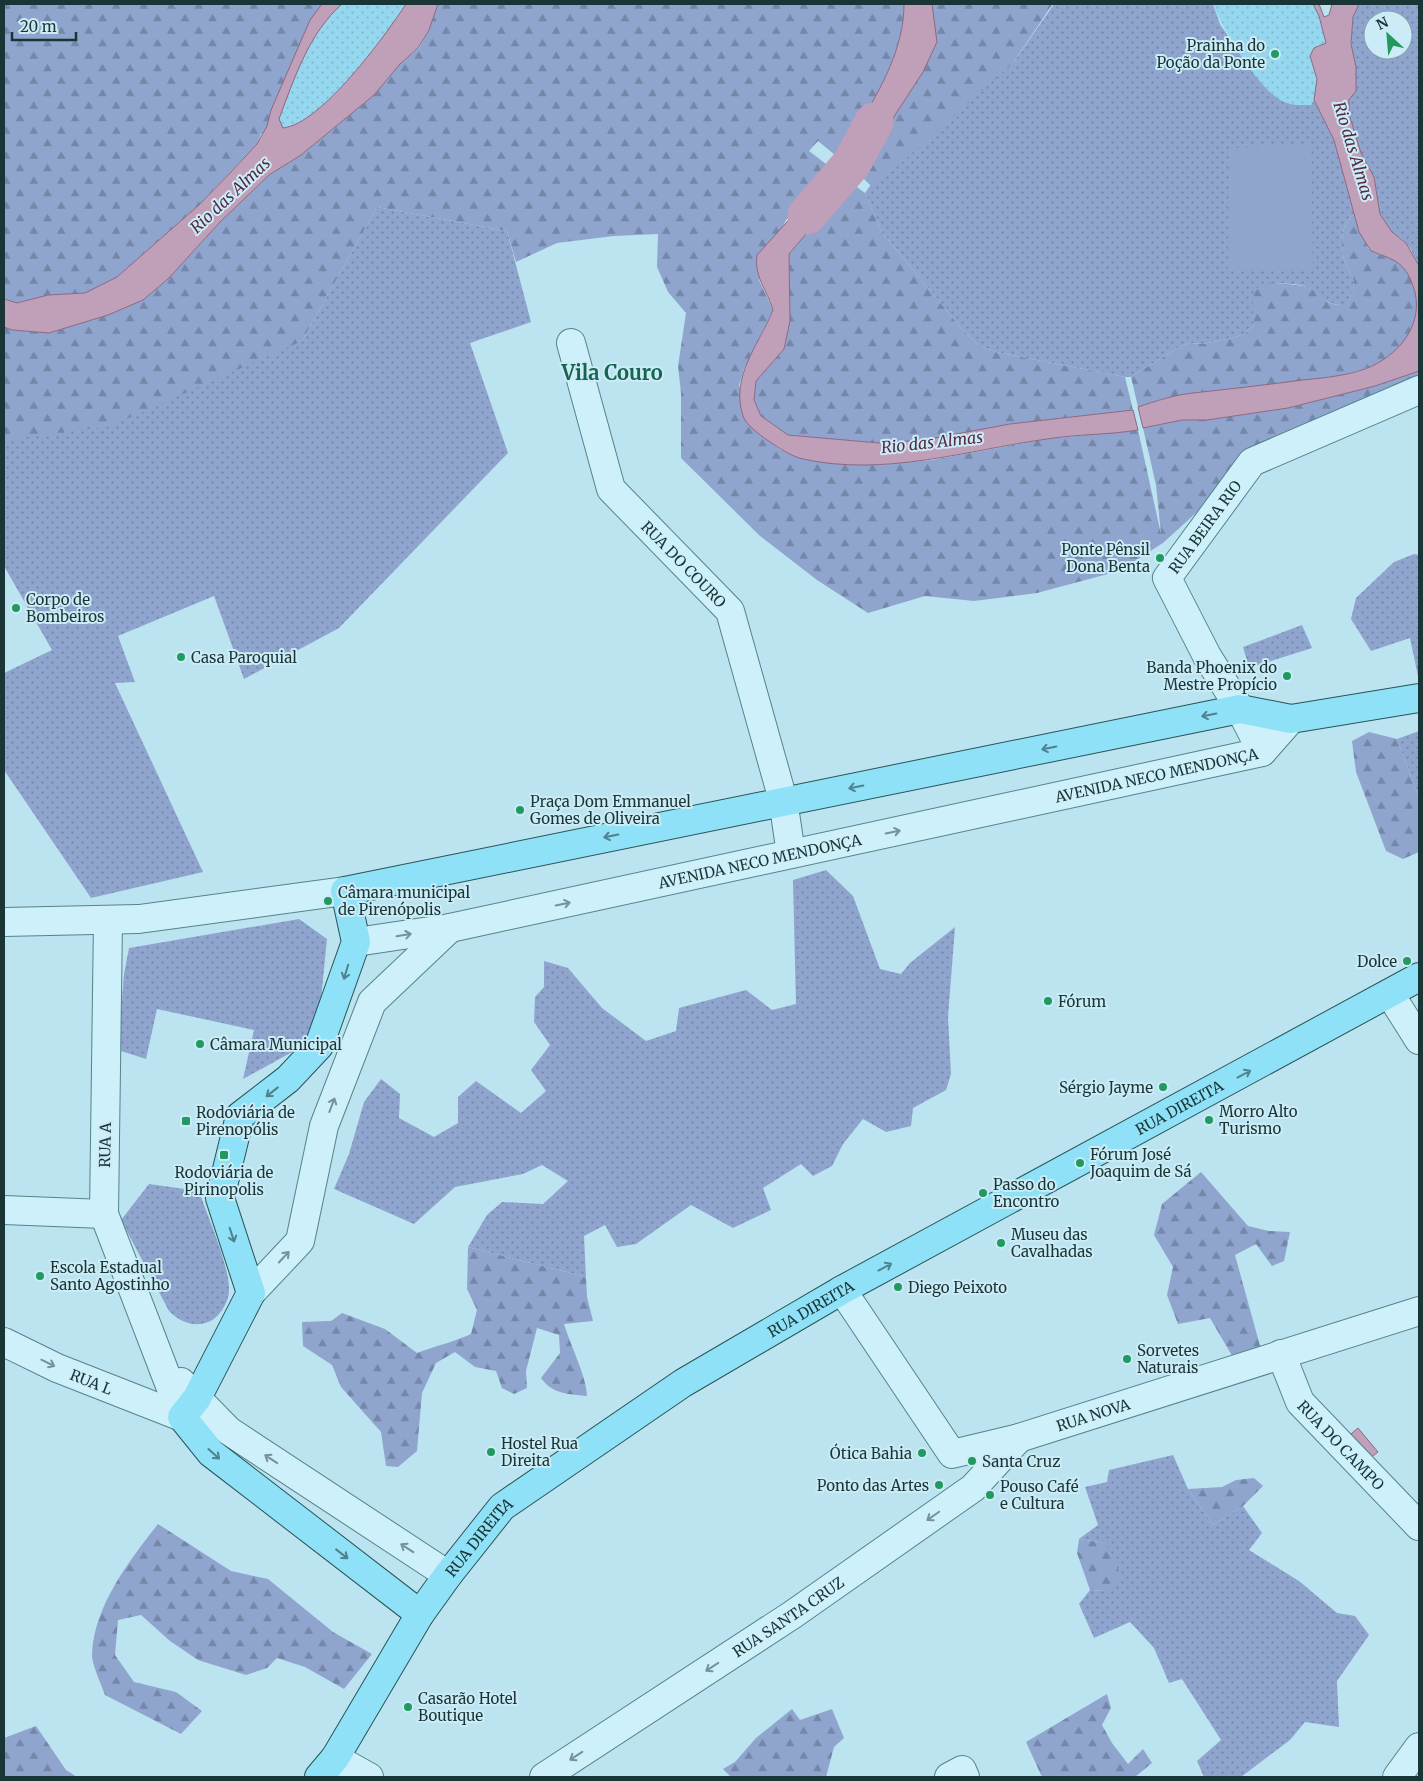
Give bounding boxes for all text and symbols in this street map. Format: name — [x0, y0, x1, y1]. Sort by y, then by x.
scale bar — [12, 10, 76, 42]
north arrow — [1363, 10, 1413, 60]
text: N — [1373, 13, 1391, 34]
text: 20 m — [20, 17, 57, 36]
place label: Prainha do Poção da Ponte — [1156, 36, 1265, 72]
marker: Prainha do Poção da Ponte — [1269, 48, 1281, 60]
water label: Rio das Almas — [1329, 99, 1379, 203]
water label: Rio das Almas — [186, 153, 274, 237]
district label: Vila Couro — [560, 360, 663, 385]
water label: Rio das Almas — [880, 427, 984, 457]
street label: RUA BEIRA RIO — [1164, 476, 1245, 577]
street label: RUA DO COURO — [638, 517, 731, 611]
place label: Ponte Pênsil Dona Benta — [1061, 540, 1150, 576]
marker: Ponte Pênsil Dona Benta — [1154, 552, 1166, 564]
place label: Corpo de Bombeiros — [26, 590, 104, 626]
marker: Corpo de Bombeiros — [10, 602, 22, 614]
place label: Casa Paroquial — [191, 648, 297, 667]
marker: Casa Paroquial — [175, 651, 187, 663]
place label: Banda Phoenix do Mestre Propício — [1146, 658, 1277, 694]
marker: Banda Phoenix do Mestre Propício — [1281, 670, 1293, 682]
one-way arrow — [1201, 711, 1217, 720]
one-way arrow — [1042, 743, 1058, 753]
street label: AVENIDA NECO MENDONÇA — [1052, 744, 1260, 806]
one-way arrow — [848, 782, 864, 792]
place label: Praça Dom Emmanuel Gomes de Oliveira — [530, 792, 691, 828]
marker: Praça Dom Emmanuel Gomes de Oliveira — [514, 804, 526, 816]
one-way arrow — [885, 827, 901, 836]
street label: AVENIDA NECO MENDONÇA — [656, 830, 863, 892]
one-way arrow — [603, 832, 619, 841]
place label: Câmara municipal de Pirenópolis — [338, 883, 470, 919]
marker: Câmara municipal de Pirenópolis — [322, 895, 334, 907]
one-way arrow — [555, 899, 571, 908]
one-way arrow — [395, 930, 411, 940]
place label: Dolce — [1357, 952, 1397, 971]
marker: Dolce — [1401, 955, 1413, 967]
one-way arrow — [341, 964, 351, 980]
place label: Fórum — [1058, 992, 1106, 1011]
marker: Fórum — [1042, 995, 1054, 1007]
place label: Câmara Municipal — [210, 1035, 342, 1054]
marker: Câmara Municipal — [194, 1038, 206, 1050]
one-way arrow — [1236, 1068, 1250, 1078]
street label: RUA DIREITA — [1132, 1075, 1227, 1139]
place label: Sérgio Jayme — [1059, 1078, 1153, 1097]
marker: Sérgio Jayme — [1157, 1081, 1169, 1093]
one-way arrow — [265, 1086, 278, 1097]
one-way arrow — [328, 1098, 337, 1113]
place label: Morro Alto Turismo — [1219, 1102, 1298, 1138]
place label: Rodoviária de Pirenopólis — [196, 1103, 295, 1139]
marker: Morro Alto Turismo — [1203, 1114, 1215, 1126]
marker: Rodoviária de Pirenopólis — [180, 1115, 192, 1127]
street label: RUA A — [95, 1122, 115, 1168]
place label: Fórum José Joaquim de Sá — [1089, 1145, 1191, 1181]
marker: Rodoviária de Pirinopolis — [218, 1149, 230, 1161]
marker: Fórum José Joaquim de Sá — [1074, 1157, 1086, 1169]
place label: Rodoviária de Pirinopolis — [175, 1163, 274, 1199]
place label: Passo do Encontro — [993, 1175, 1060, 1211]
marker: Passo do Encontro — [977, 1187, 989, 1199]
place label: Museu das Cavalhadas — [1011, 1225, 1093, 1261]
one-way arrow — [228, 1226, 238, 1242]
marker: Museu das Cavalhadas — [995, 1237, 1007, 1249]
one-way arrow — [278, 1251, 290, 1264]
place label: Escola Estadual Santo Agostinho — [50, 1258, 170, 1294]
one-way arrow — [878, 1262, 893, 1272]
marker: Escola Estadual Santo Agostinho — [34, 1270, 46, 1282]
street label: RUA DIREITA — [764, 1276, 857, 1341]
place label: Diego Peixoto — [908, 1278, 1007, 1297]
marker: Diego Peixoto — [892, 1281, 904, 1293]
place label: Sorvetes Naturais — [1137, 1341, 1199, 1377]
marker: Sorvetes Naturais — [1121, 1353, 1133, 1365]
one-way arrow — [40, 1359, 55, 1369]
street label: RUA L — [67, 1365, 116, 1399]
street label: RUA NOVA — [1054, 1394, 1133, 1435]
street label: RUA DO CAMPO — [1294, 1396, 1389, 1494]
place label: Hostel Rua Direita — [501, 1434, 578, 1470]
place label: Ótica Bahia — [830, 1443, 912, 1463]
marker: Hostel Rua Direita — [485, 1446, 497, 1458]
marker: Ótica Bahia — [916, 1447, 928, 1459]
one-way arrow — [207, 1448, 220, 1460]
place label: Santa Cruz — [982, 1452, 1060, 1471]
one-way arrow — [265, 1453, 279, 1463]
marker: Santa Cruz — [966, 1455, 978, 1467]
place label: Ponto das Artes — [817, 1476, 929, 1495]
place label: Pouso Café e Cultura — [1000, 1477, 1079, 1513]
marker: Ponto das Artes — [933, 1479, 945, 1491]
marker: Pouso Café e Cultura — [984, 1489, 996, 1501]
street label: RUA DIREITA — [441, 1493, 516, 1581]
one-way arrow — [926, 1511, 940, 1521]
one-way arrow — [400, 1543, 414, 1553]
one-way arrow — [335, 1549, 349, 1559]
street label: RUA SANTA CRUZ — [729, 1572, 848, 1661]
one-way arrow — [705, 1662, 719, 1673]
place label: Casarão Hotel Boutique — [418, 1689, 518, 1725]
marker: Casarão Hotel Boutique — [402, 1701, 414, 1713]
one-way arrow — [569, 1751, 583, 1762]

